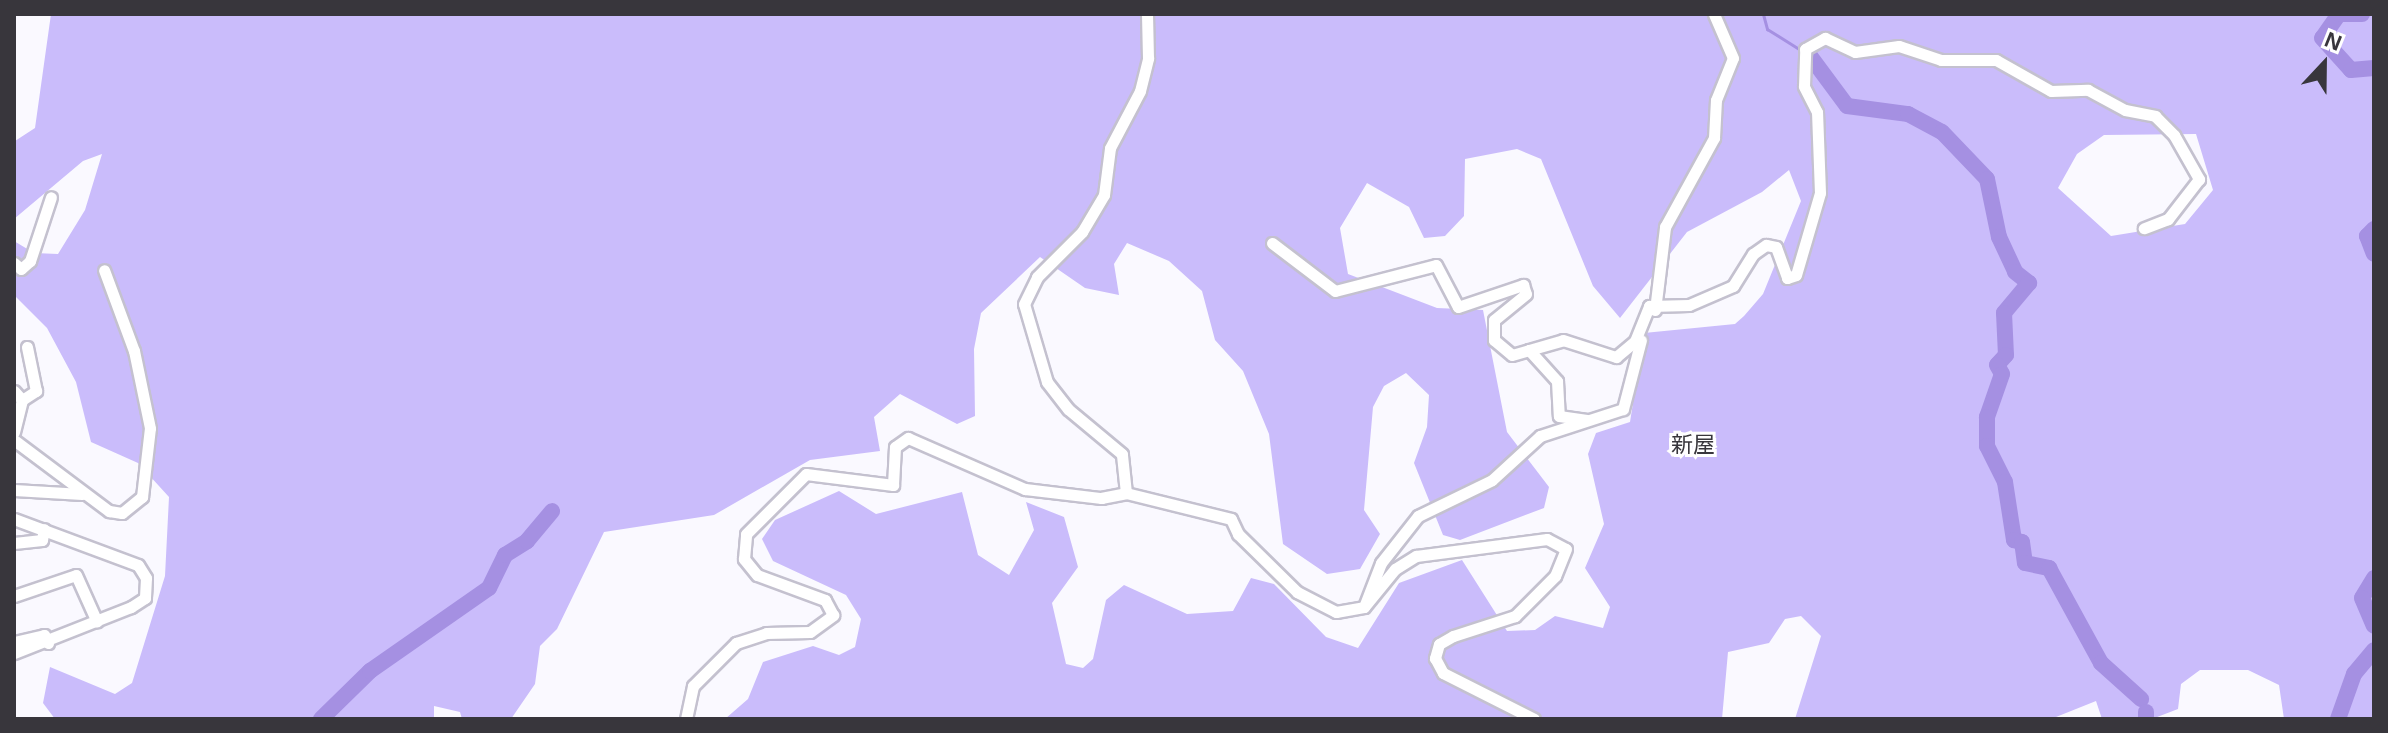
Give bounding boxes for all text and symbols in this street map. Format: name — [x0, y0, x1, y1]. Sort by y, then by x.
north arrow — [2284, 24, 2364, 104]
text: N — [2321, 27, 2345, 56]
district label: 新屋 — [1671, 432, 1715, 458]

